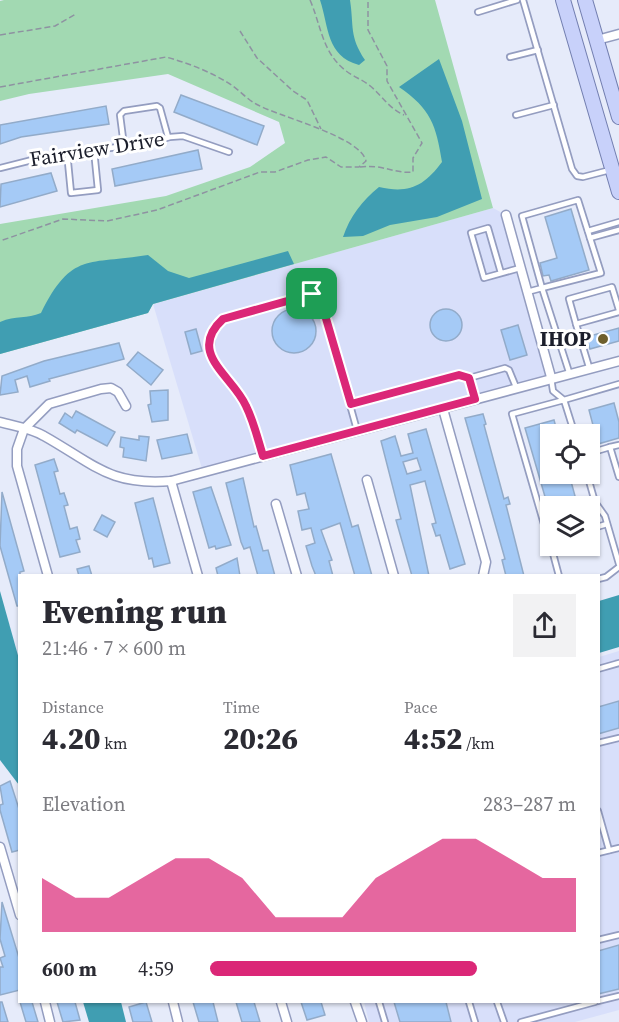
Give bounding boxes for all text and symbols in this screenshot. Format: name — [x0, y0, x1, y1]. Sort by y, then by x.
street label: Fairview Drive — [27, 124, 166, 173]
pin — [286, 268, 337, 319]
icon: arrive — [295, 277, 328, 310]
place label: IHOP — [540, 324, 591, 353]
marker: IHOP — [596, 332, 610, 346]
map controls — [540, 424, 600, 556]
button: locate — [540, 424, 600, 484]
button: layers — [540, 496, 600, 556]
text: Evening run — [42, 589, 227, 634]
button: share — [513, 594, 576, 657]
text: 21:46 · 7 × 600 m — [42, 634, 186, 662]
text: Distance — [42, 696, 104, 718]
text: Time — [223, 696, 260, 718]
text: Pace — [404, 696, 438, 718]
text: 4.20 — [42, 718, 101, 759]
text: 20:26 — [223, 718, 298, 759]
text: 4:52 — [404, 718, 463, 759]
text: km — [101, 732, 128, 754]
text: /km — [463, 732, 495, 754]
text: Elevation — [42, 790, 126, 818]
text: 283–287 m — [483, 790, 576, 818]
text: 600 m — [42, 955, 97, 983]
text: 4:59 — [138, 955, 174, 983]

